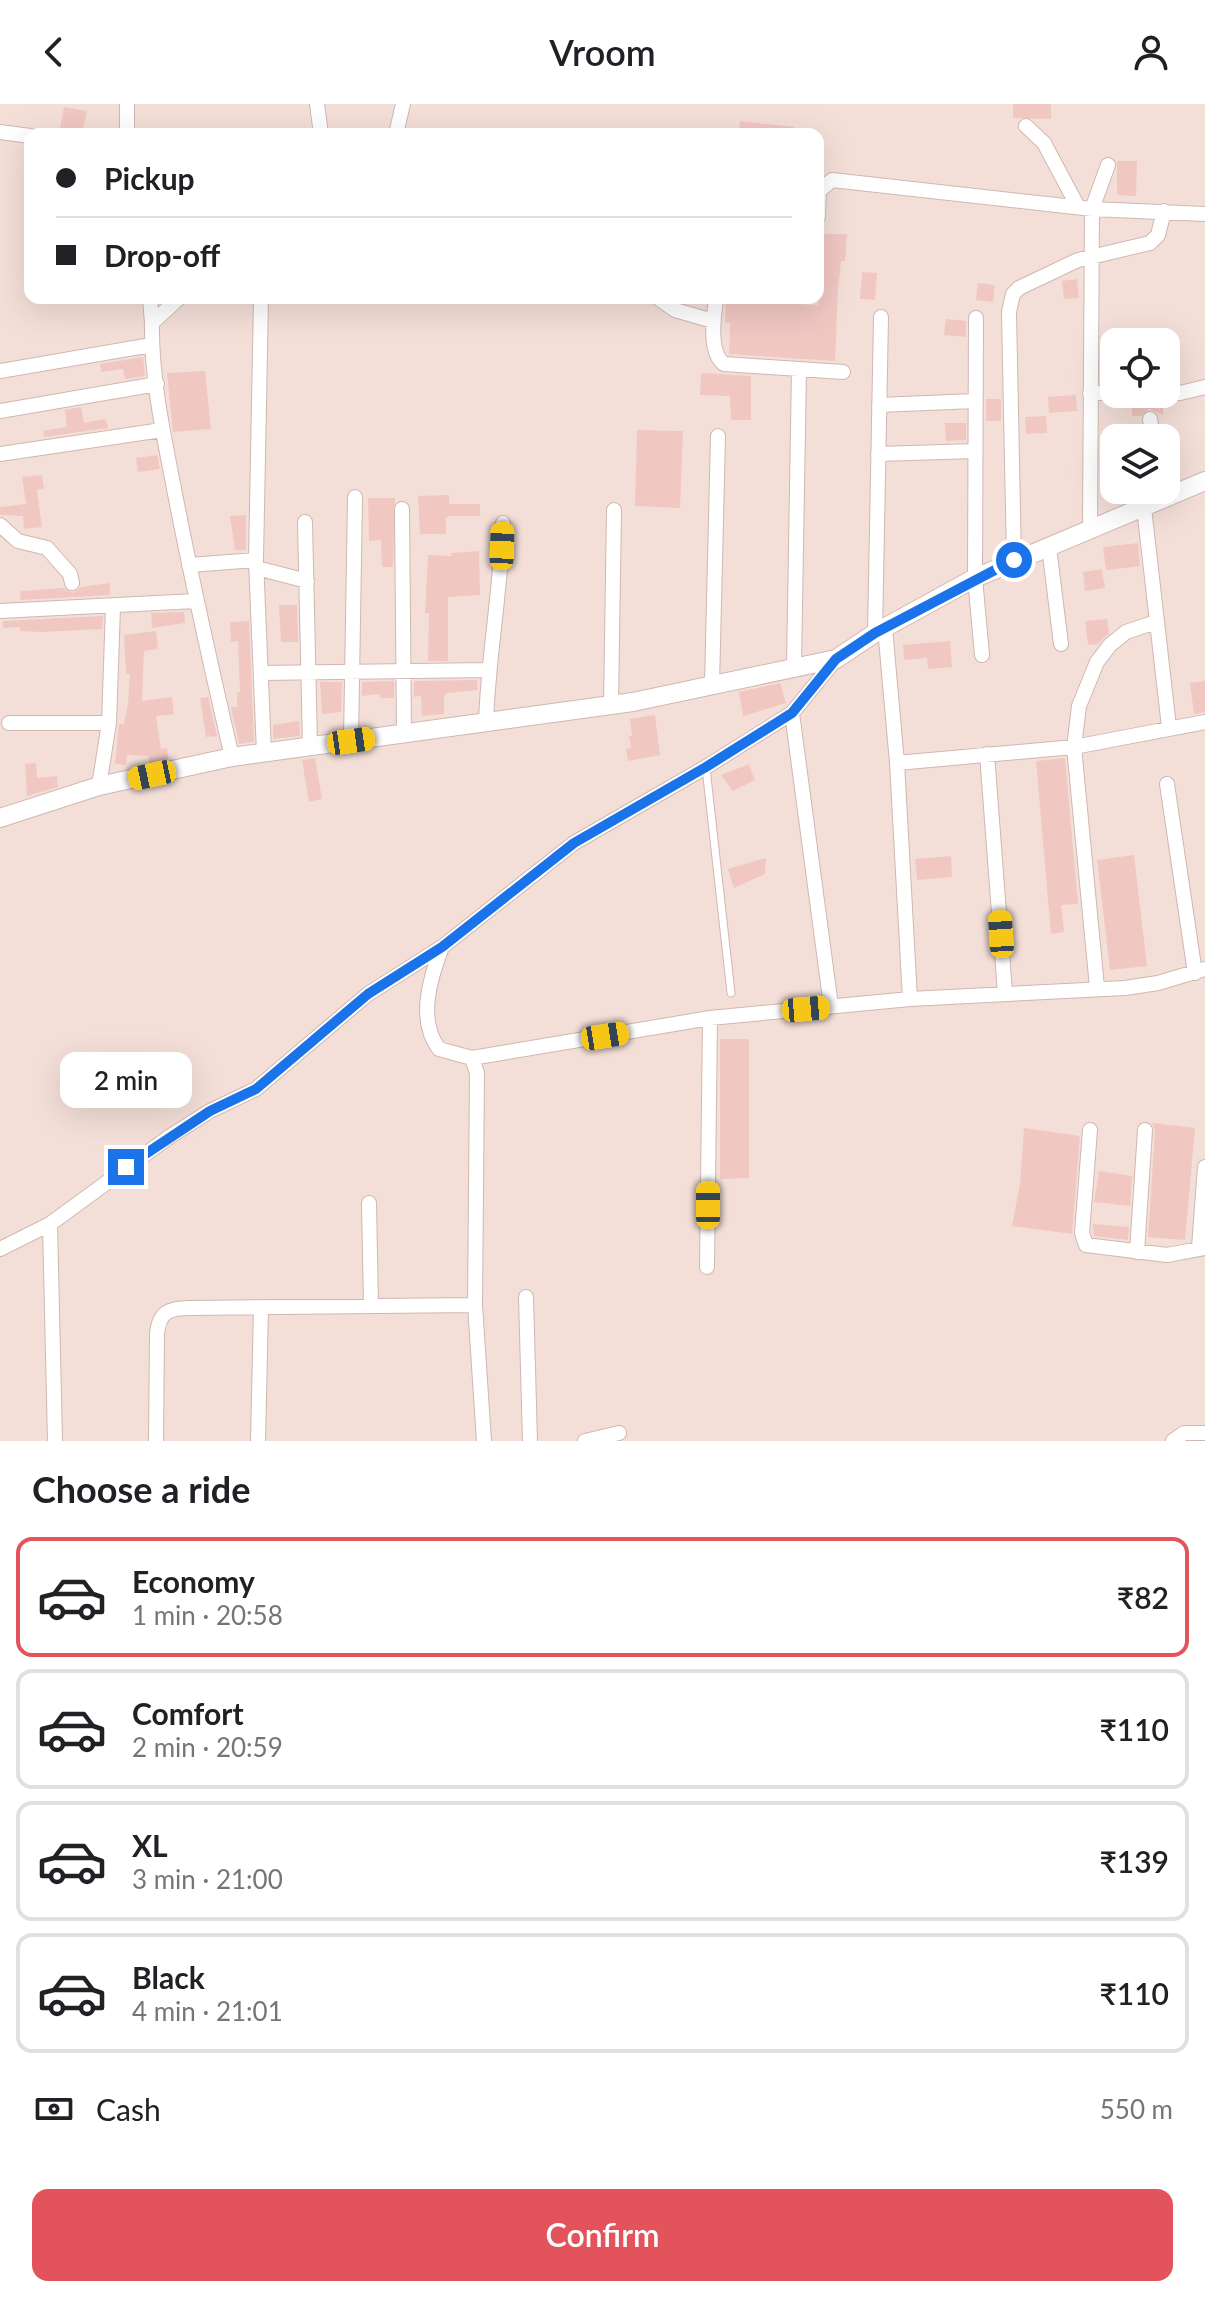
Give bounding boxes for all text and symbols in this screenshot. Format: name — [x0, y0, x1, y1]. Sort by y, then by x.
icon: back — [32, 30, 76, 74]
text: Vroom — [549, 30, 656, 74]
icon: person — [1129, 30, 1173, 74]
text: Pickup — [104, 160, 195, 196]
text: Drop-off — [104, 237, 220, 273]
map controls — [1100, 328, 1180, 504]
button: locate — [1100, 328, 1180, 408]
button: layers — [1100, 424, 1180, 504]
car — [489, 522, 515, 570]
route start — [996, 542, 1032, 578]
car — [326, 726, 376, 756]
car — [126, 758, 178, 792]
car — [987, 909, 1015, 959]
car — [781, 995, 831, 1023]
car — [579, 1020, 631, 1052]
callout: 2 min — [60, 1051, 192, 1107]
text: 2 min — [94, 1064, 158, 1096]
route end — [108, 1149, 144, 1185]
car — [696, 1181, 720, 1229]
text: Choose a ride — [32, 1467, 251, 1511]
icon: car — [36, 1561, 108, 1633]
text: Economy — [132, 1563, 255, 1599]
text: ₹82 — [1117, 1579, 1169, 1615]
text: 1 min · 20:58 — [132, 1599, 283, 1631]
icon: car — [36, 1693, 108, 1765]
text: Comfort — [132, 1695, 244, 1731]
text: ₹110 — [1099, 1711, 1169, 1747]
text: 2 min · 20:59 — [132, 1731, 283, 1763]
icon: car — [36, 1825, 108, 1897]
text: XL — [132, 1827, 168, 1863]
text: ₹139 — [1099, 1843, 1169, 1879]
text: 3 min · 21:00 — [132, 1863, 283, 1895]
icon: car — [36, 1957, 108, 2029]
text: Black — [132, 1959, 205, 1995]
text: ₹110 — [1099, 1975, 1169, 2011]
text: 4 min · 21:01 — [132, 1995, 283, 2027]
icon: cash — [32, 2087, 76, 2131]
text: Cash — [96, 2091, 161, 2127]
text: 550 m — [1100, 2093, 1173, 2125]
button: Confirm — [32, 2189, 1173, 2281]

